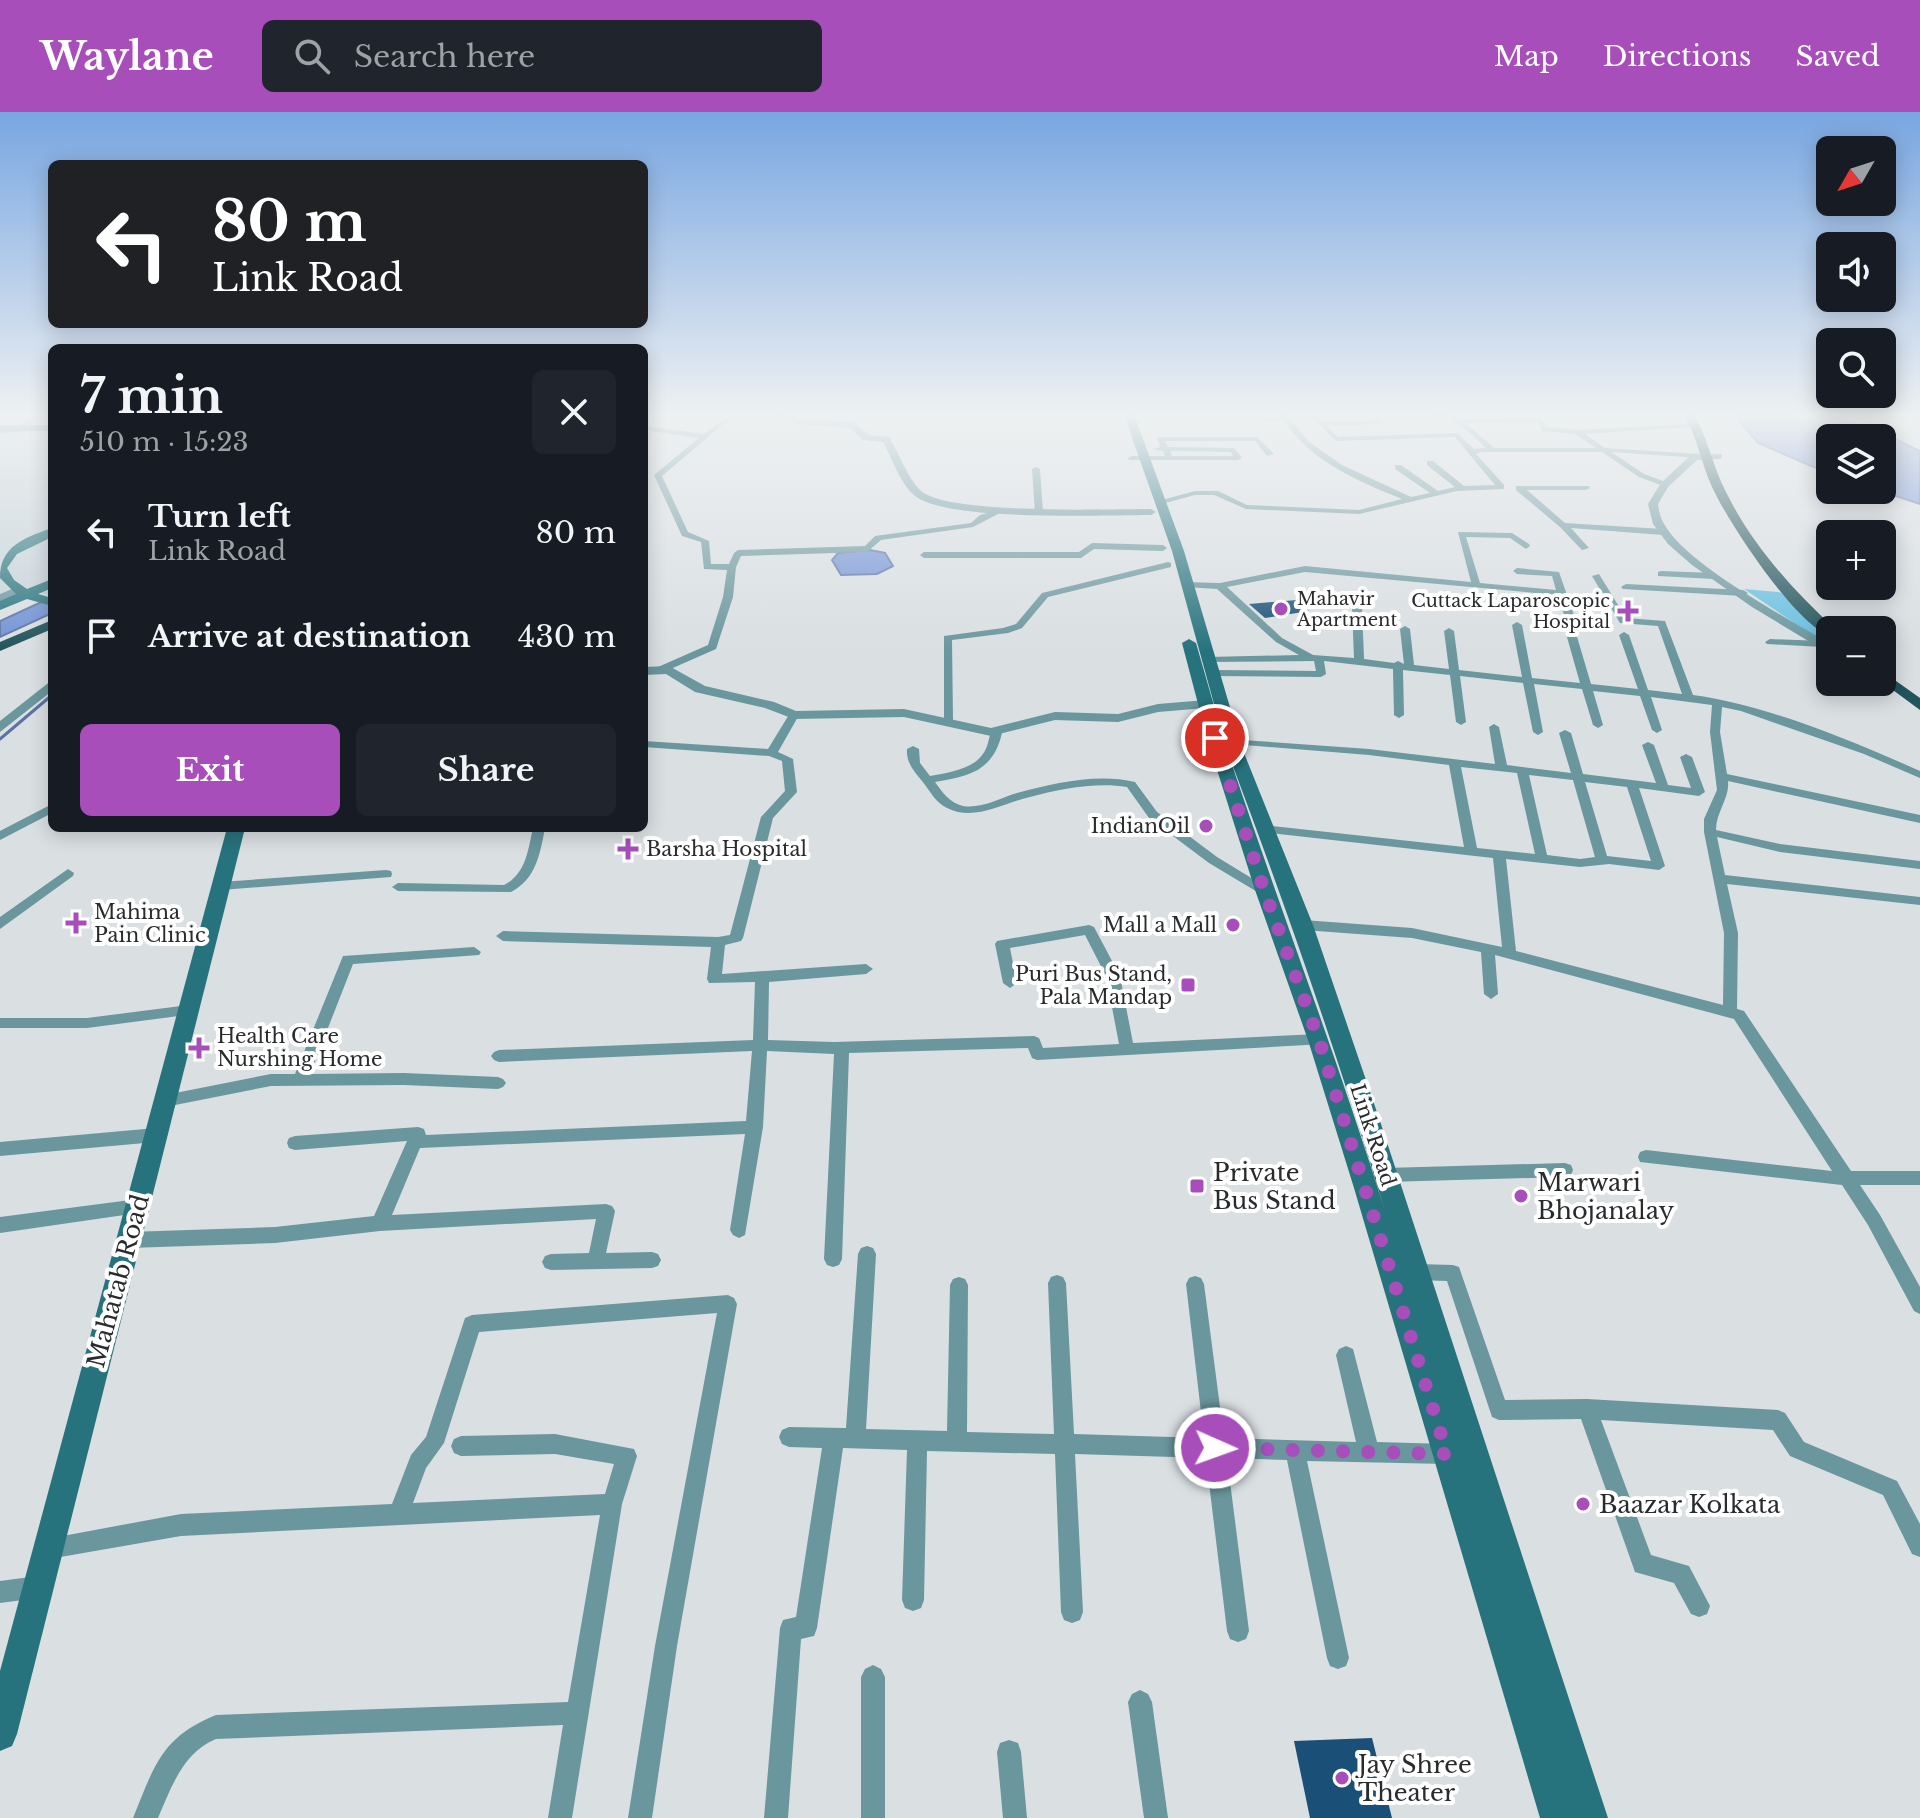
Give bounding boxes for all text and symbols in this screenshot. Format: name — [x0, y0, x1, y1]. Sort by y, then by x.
search box — [262, 20, 822, 92]
text: Waylane — [40, 33, 214, 80]
icon: search — [290, 34, 334, 78]
text: Search here — [354, 38, 535, 75]
text: Map — [1494, 39, 1559, 74]
text: Directions — [1603, 39, 1752, 74]
text: Saved — [1796, 39, 1880, 74]
north arrow — [1816, 136, 1896, 216]
map controls — [1816, 136, 1896, 696]
text: 80 m — [212, 187, 367, 256]
icon: left — [80, 192, 184, 296]
button: sound — [1816, 232, 1896, 312]
text: Link Road — [212, 256, 403, 301]
button: search — [1816, 328, 1896, 408]
text: 7 min — [80, 366, 223, 426]
button: close — [532, 370, 616, 454]
button: layers — [1816, 424, 1896, 504]
text: 510 m · 15:23 — [80, 426, 248, 458]
text: Turn left — [148, 498, 291, 535]
icon: left — [80, 510, 124, 554]
text: 80 m — [536, 514, 616, 551]
button: + — [1816, 520, 1896, 600]
text: Link Road — [148, 535, 286, 567]
place label: Mahavir Apartment — [1296, 588, 1398, 631]
place label: Cuttack Laparoscopic Hospital — [1411, 590, 1610, 633]
marker: Mahavir Apartment — [1272, 600, 1290, 618]
marker: Cuttack Laparoscopic Hospital — [1617, 600, 1639, 622]
icon: arrive — [80, 614, 124, 658]
button: − — [1816, 616, 1896, 696]
text: Arrive at destination — [148, 618, 471, 655]
text: 430 m — [518, 618, 616, 655]
pin — [1181, 704, 1249, 772]
icon: arrive — [1193, 716, 1237, 760]
button: Exit — [80, 724, 340, 816]
button: Share — [356, 724, 616, 816]
place label: IndianOil — [1091, 814, 1190, 838]
marker: IndianOil — [1197, 817, 1215, 835]
place label: Barsha Hospital — [646, 837, 807, 861]
marker: Barsha Hospital — [617, 838, 639, 860]
place label: Mahima Pain Clinic — [94, 900, 206, 947]
marker: Mahima Pain Clinic — [65, 912, 87, 934]
place label: Mall a Mall — [1103, 913, 1217, 937]
marker: Mall a Mall — [1224, 916, 1242, 934]
place label: Puri Bus Stand, Pala Mandap — [1015, 962, 1172, 1009]
marker: Puri Bus Stand, Pala Mandap — [1179, 976, 1197, 994]
place label: Health Care Nurshing Home — [217, 1024, 382, 1071]
marker: Health Care Nurshing Home — [188, 1037, 210, 1059]
street label: Link Road — [1345, 1081, 1401, 1189]
place label: Private Bus Stand — [1213, 1158, 1336, 1215]
place label: Marwari Bhojanalay — [1537, 1168, 1675, 1225]
marker: Private Bus Stand — [1188, 1177, 1206, 1195]
marker: Marwari Bhojanalay — [1512, 1187, 1530, 1205]
street label: Mahatab Road — [81, 1191, 155, 1371]
position arrow — [1173, 1406, 1257, 1490]
place label: Baazar Kolkata — [1599, 1490, 1781, 1519]
marker: Baazar Kolkata — [1574, 1495, 1592, 1513]
place label: Jay Shree Theater — [1355, 1750, 1472, 1807]
marker: Jay Shree Theater — [1333, 1769, 1351, 1787]

